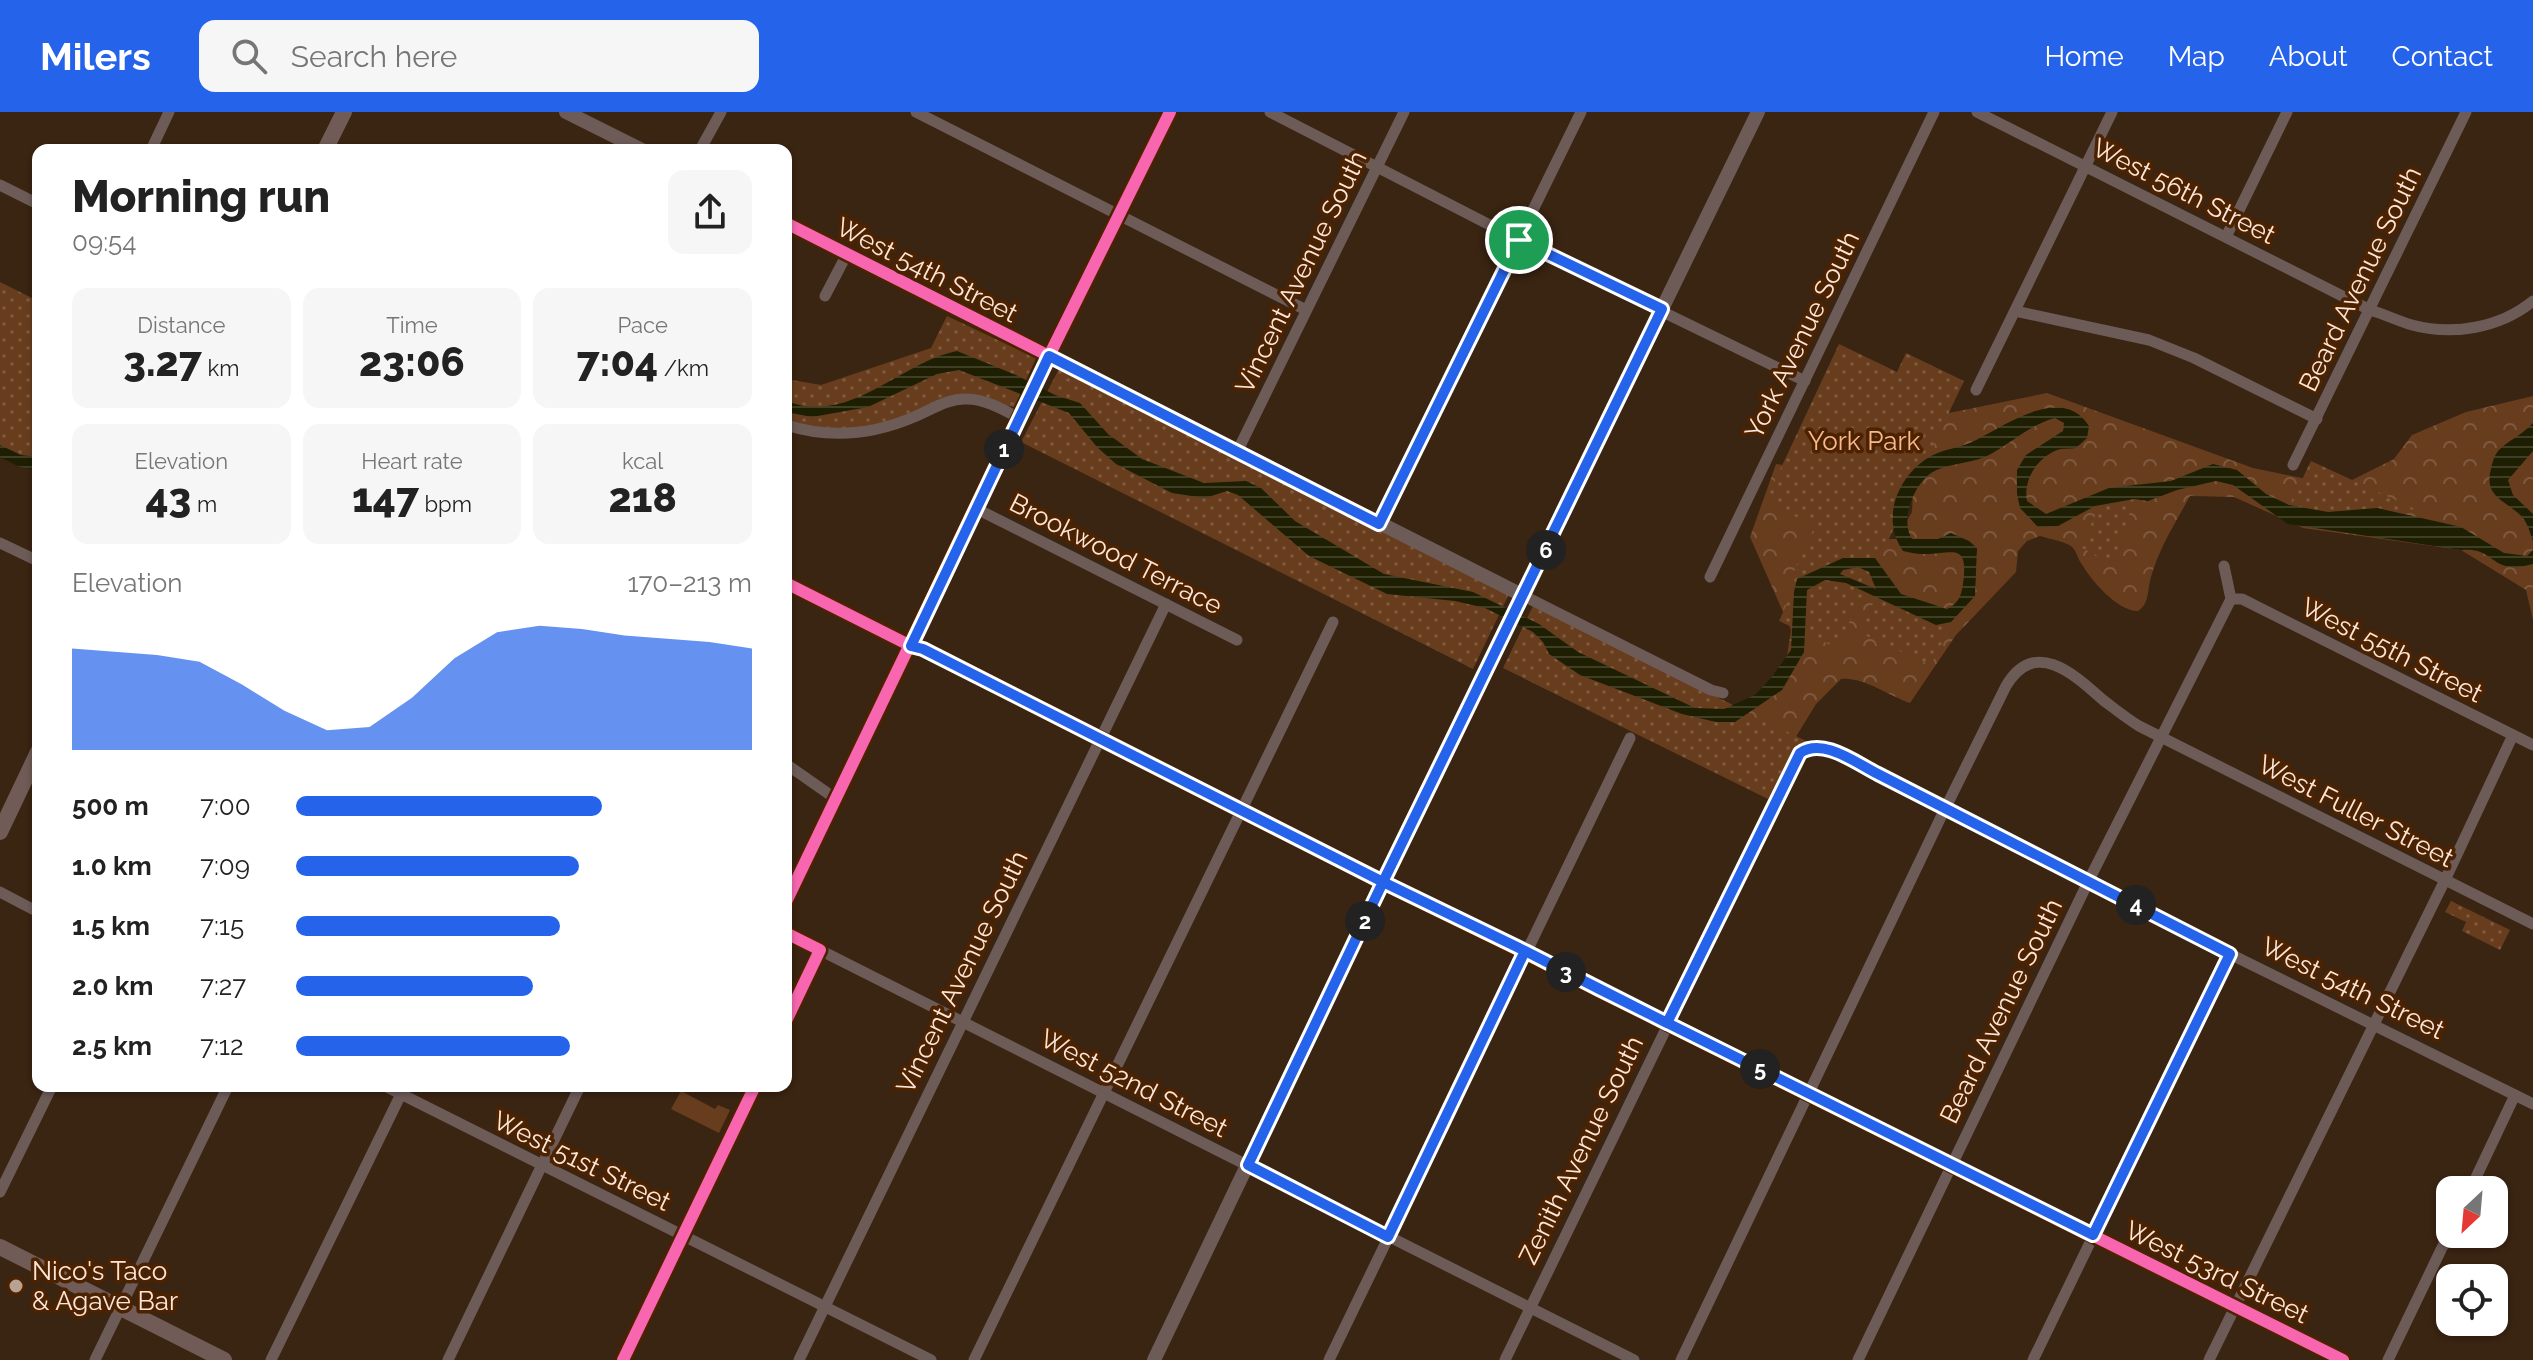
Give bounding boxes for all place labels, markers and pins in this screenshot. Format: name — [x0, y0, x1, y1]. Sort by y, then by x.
pin — [1485, 206, 1553, 274]
pin: 1 — [984, 429, 1024, 469]
pin: 6 — [1526, 530, 1566, 570]
pin: 4 — [2116, 885, 2156, 925]
pin: 2 — [1345, 901, 1385, 941]
pin: 3 — [1546, 952, 1586, 992]
pin: 5 — [1740, 1049, 1780, 1089]
place label: Nico's Taco & Agave Bar — [32, 1256, 178, 1316]
marker: Nico's Taco & Agave Bar — [7, 1277, 25, 1295]

